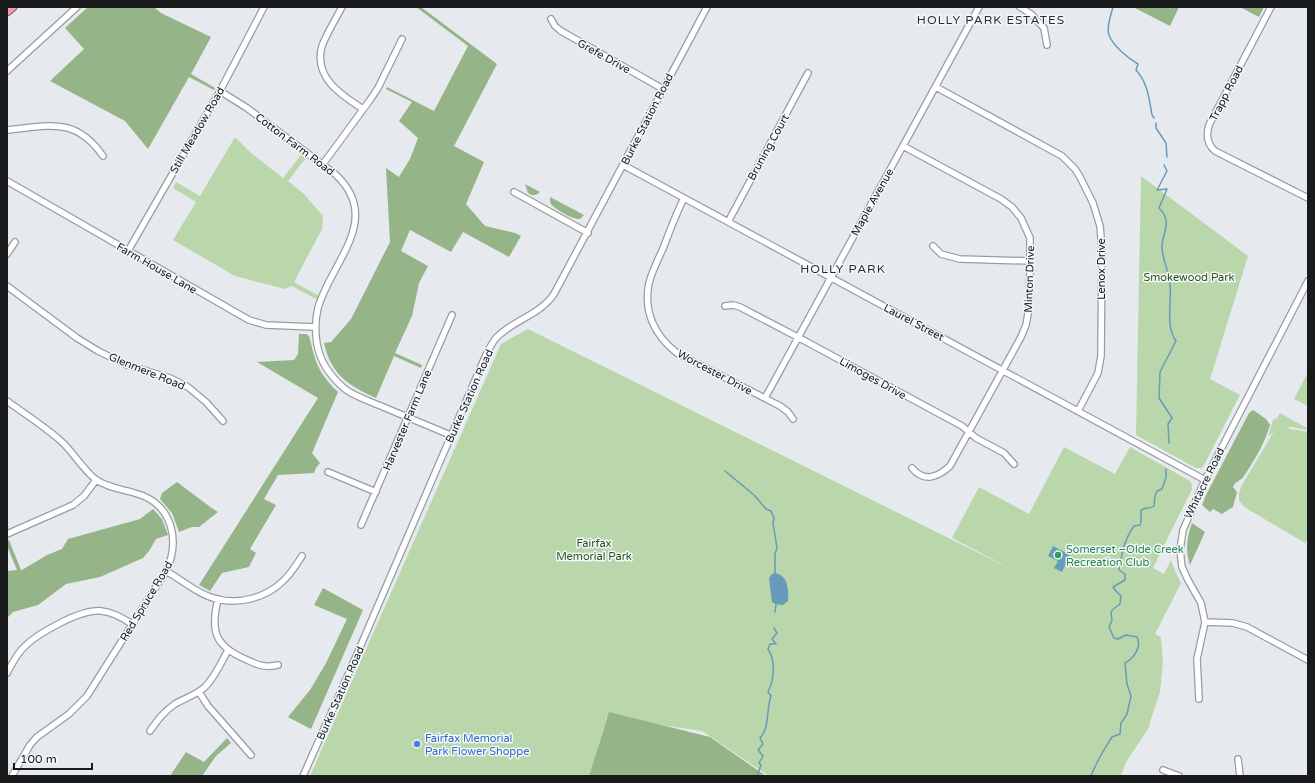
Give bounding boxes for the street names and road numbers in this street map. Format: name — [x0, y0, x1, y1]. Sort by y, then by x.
street label: Grefe Drive — [575, 37, 633, 76]
street label: Trapp Road — [1207, 63, 1246, 123]
street label: Burke Station Road — [619, 71, 676, 167]
street label: Still Meadow Road — [167, 85, 227, 176]
street label: Cotton Farm Road — [253, 110, 337, 178]
street label: Bruning Court — [745, 112, 792, 183]
street label: Maple Avenue — [849, 166, 896, 238]
street label: Lenox Drive — [1095, 238, 1108, 300]
street label: Farm House Lane — [114, 240, 199, 297]
street label: Minton Drive — [1022, 245, 1037, 313]
street label: Laurel Street — [881, 301, 946, 344]
street label: Burke Station Road — [443, 347, 496, 445]
street label: Worcester Drive — [675, 347, 755, 398]
street label: Glenmere Road — [107, 350, 187, 393]
street label: Limoges Drive — [837, 355, 908, 402]
street label: Harvester Farm Lane — [380, 368, 435, 472]
street label: Whitacre Road — [1182, 445, 1227, 521]
street label: Red Spruce Road — [117, 559, 175, 644]
street label: Burke Station Road — [314, 644, 367, 742]

